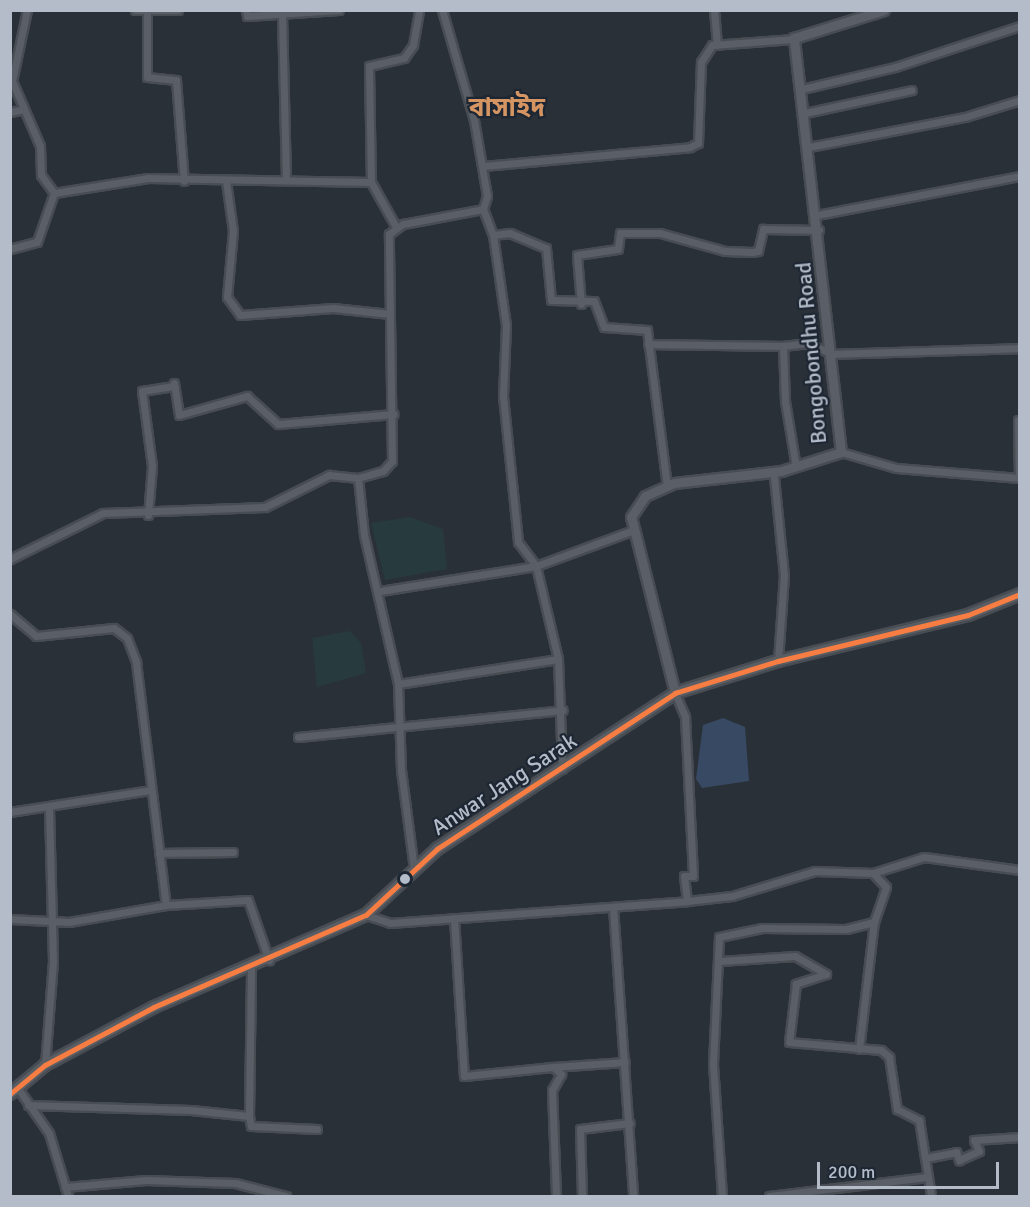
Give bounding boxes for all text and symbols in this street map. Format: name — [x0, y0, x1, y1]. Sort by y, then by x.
district label: বাসাইদ — [469, 93, 545, 125]
street label: Bongobondhu Road — [790, 261, 832, 445]
street label: Anwar Jang Sarak — [427, 727, 581, 841]
unlabelled marker — [399, 873, 411, 885]
scale bar — [820, 1150, 1002, 1188]
text: 200 m — [828, 1161, 875, 1183]

